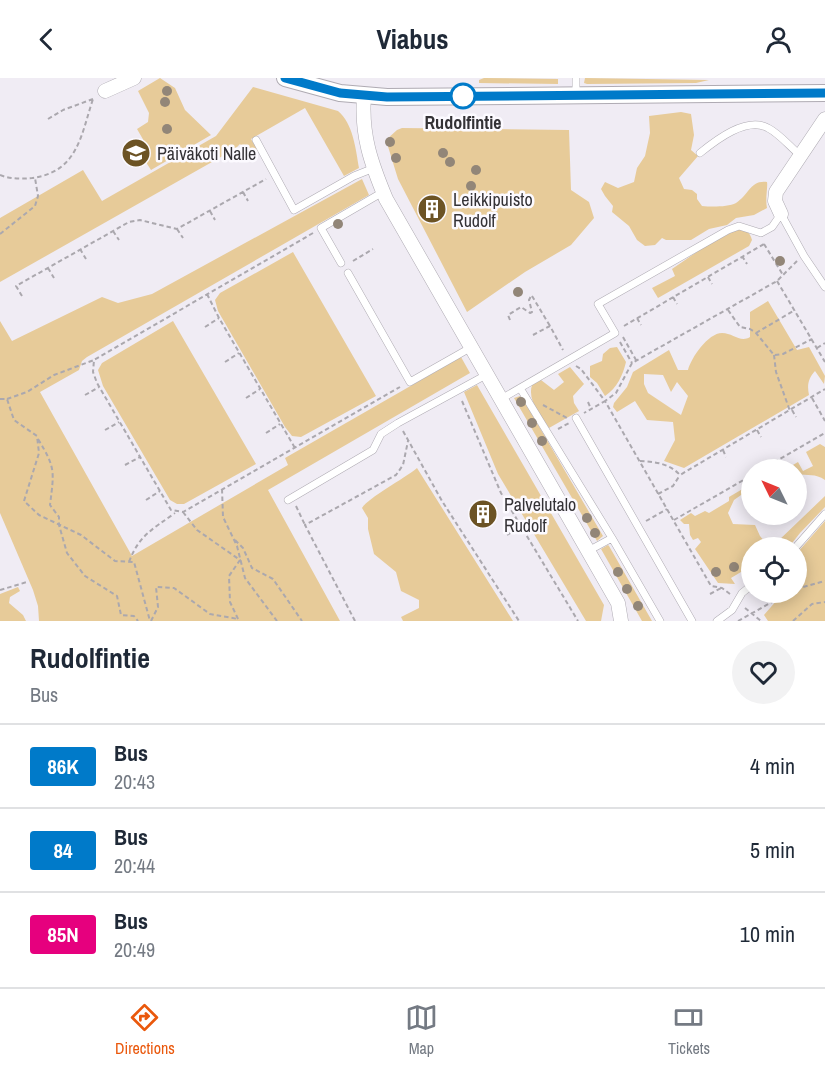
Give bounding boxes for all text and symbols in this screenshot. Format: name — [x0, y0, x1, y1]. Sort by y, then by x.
text: Viabus — [376, 21, 449, 57]
icon: back — [30, 23, 63, 56]
icon: person — [762, 23, 795, 56]
marker: Rudolfintie — [450, 83, 476, 109]
place label: Rudolfintie — [424, 110, 502, 135]
school or university icon: Päiväkoti Nalle — [120, 137, 152, 169]
place label: Päiväkoti Nalle — [157, 141, 256, 166]
place label: Leikkipuisto Rudolf — [453, 187, 533, 233]
building icon: Leikkipuisto Rudolf — [416, 193, 448, 225]
north arrow — [741, 459, 807, 525]
map controls — [741, 459, 807, 603]
place label: Palvelutalo Rudolf — [504, 492, 576, 538]
building icon: Palvelutalo Rudolf — [467, 498, 499, 530]
button: locate — [741, 537, 807, 603]
text: Rudolfintie — [30, 639, 150, 677]
button: heart — [732, 641, 795, 704]
text: Bus — [30, 681, 58, 708]
text: Bus — [114, 738, 148, 768]
text: 4 min — [750, 751, 795, 781]
text: 86K — [47, 752, 79, 781]
text: 20:43 — [114, 768, 155, 795]
text: Bus — [114, 822, 148, 852]
text: 5 min — [750, 835, 795, 865]
text: 84 — [53, 836, 73, 865]
text: 20:44 — [114, 852, 155, 879]
text: Bus — [114, 906, 148, 936]
text: 10 min — [740, 919, 795, 949]
text: 85N — [47, 920, 79, 949]
text: 20:49 — [114, 936, 155, 963]
tab: Directions — [115, 1001, 175, 1059]
tab: Map — [405, 1001, 438, 1059]
tab: Tickets — [668, 1001, 710, 1059]

